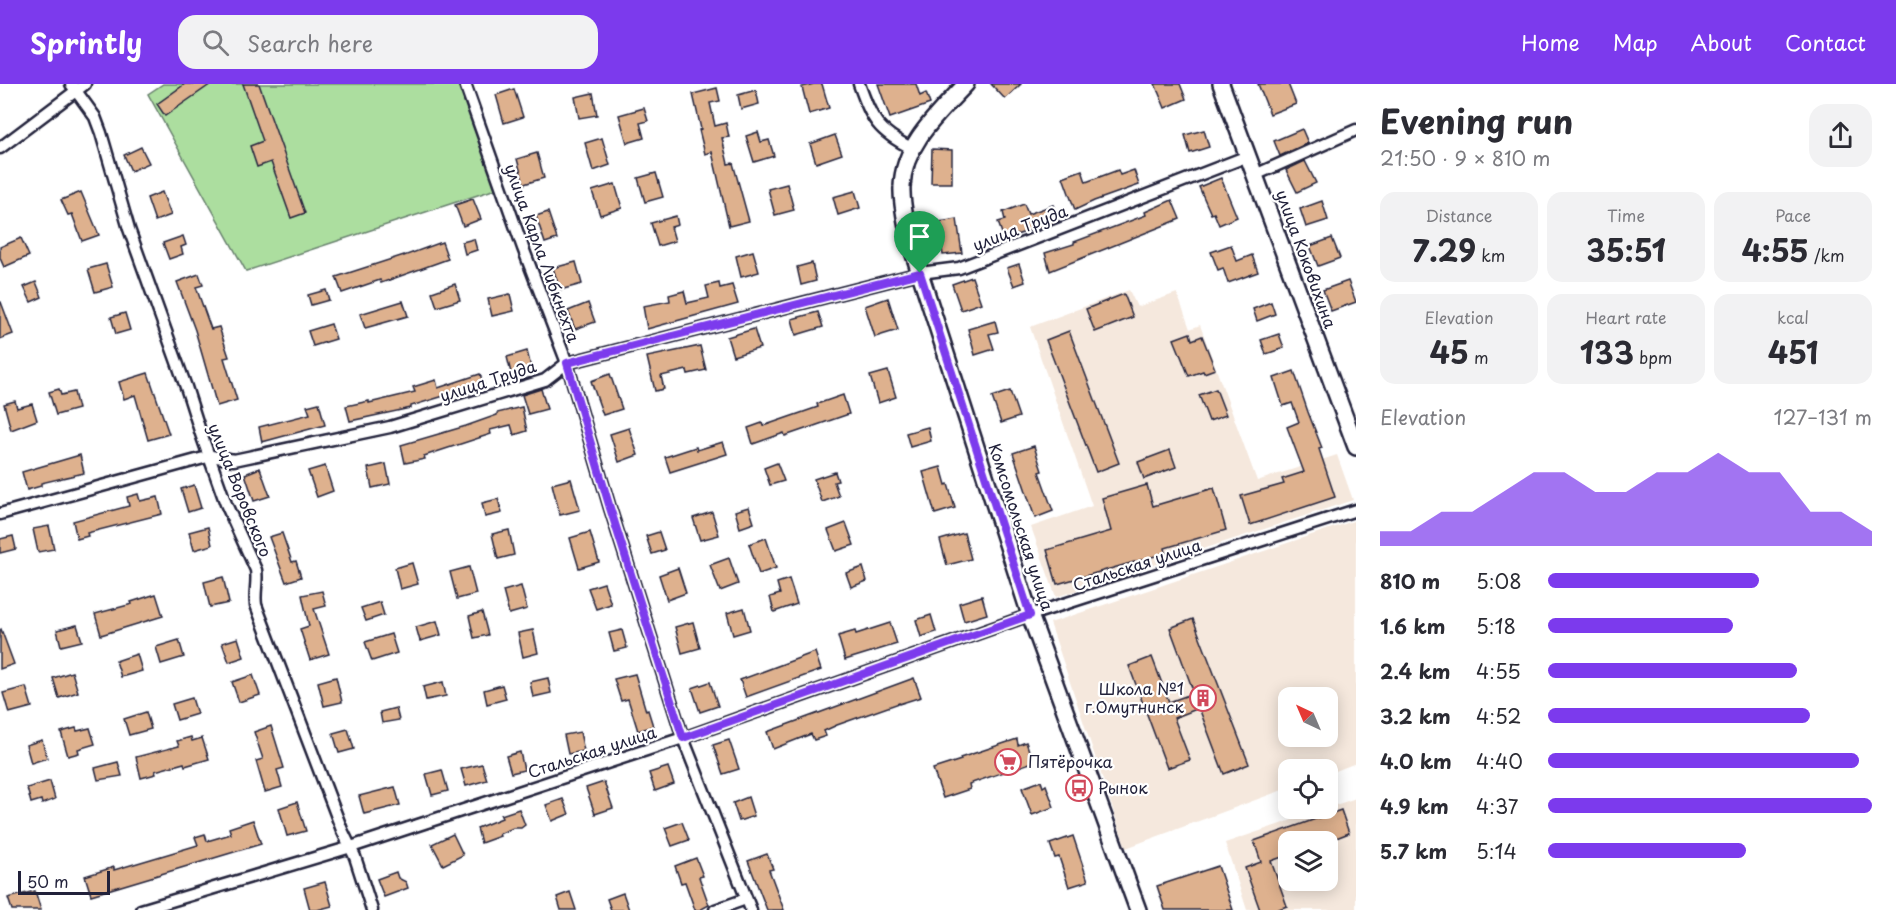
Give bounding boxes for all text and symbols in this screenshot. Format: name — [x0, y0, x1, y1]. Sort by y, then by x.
search box — [178, 15, 598, 69]
text: Sprintly — [30, 21, 142, 64]
icon: search — [199, 26, 232, 59]
text: Search here — [247, 26, 373, 59]
text: Home — [1521, 26, 1580, 58]
text: Map — [1613, 26, 1658, 58]
text: About — [1691, 26, 1752, 58]
text: Contact — [1785, 26, 1866, 58]
text: Evening run — [1380, 95, 1573, 145]
button: share — [1809, 104, 1872, 167]
text: 21:50 · 9 × 810 m — [1380, 143, 1550, 173]
street label: улица Карла Либкнехта — [499, 160, 586, 345]
street label: улица Коковихина — [1271, 186, 1343, 331]
street label: улица Труда — [969, 198, 1071, 256]
text: Distance — [1425, 203, 1493, 227]
text: Time — [1607, 203, 1645, 227]
text: Pace — [1775, 203, 1811, 227]
pin — [894, 211, 945, 273]
icon: arrive — [903, 220, 936, 253]
text: 7.29 — [1413, 227, 1476, 272]
text: 35:51 — [1586, 227, 1666, 272]
text: 4:55 — [1741, 227, 1809, 272]
text: km — [1476, 243, 1505, 267]
text: /km — [1809, 243, 1845, 267]
text: Elevation — [1424, 305, 1494, 329]
text: Heart rate — [1586, 305, 1666, 329]
text: kcal — [1777, 305, 1809, 329]
text: 45 — [1429, 329, 1469, 374]
text: 133 — [1580, 329, 1634, 374]
text: 451 — [1768, 329, 1818, 374]
text: m — [1469, 345, 1489, 369]
text: bpm — [1634, 345, 1672, 369]
street label: улица Труда — [436, 353, 539, 407]
text: Elevation — [1380, 402, 1466, 432]
text: 127–131 m — [1773, 402, 1872, 432]
street label: улица Воровского — [203, 419, 279, 560]
street label: Комсомольская улица — [984, 440, 1060, 613]
street label: Стальская улица — [1069, 532, 1204, 596]
text: 810 m — [1380, 566, 1440, 596]
text: 5:08 — [1476, 566, 1522, 596]
text: 1.6 km — [1380, 611, 1445, 641]
text: 5:18 — [1476, 611, 1516, 641]
text: 2.4 km — [1380, 656, 1450, 686]
text: 4:55 — [1476, 656, 1521, 686]
place label: Школа №1 г.Омутнинск — [1085, 676, 1184, 718]
building icon: Школа №1 г.Омутнинск — [1188, 683, 1218, 713]
north arrow — [1278, 687, 1338, 747]
map controls — [1278, 687, 1338, 891]
text: 3.2 km — [1380, 701, 1451, 731]
text: 4:52 — [1476, 701, 1521, 731]
street label: Стальская улица — [524, 719, 659, 783]
text: 4.0 km — [1380, 746, 1452, 776]
text: 4:40 — [1476, 746, 1523, 776]
supermarket icon: Пятёрочка — [993, 747, 1023, 777]
place label: Пятёрочка — [1028, 749, 1113, 773]
button: locate — [1278, 759, 1338, 819]
bus stop icon: Рынок — [1064, 773, 1094, 803]
place label: Рынок — [1098, 775, 1148, 799]
text: 4.9 km — [1380, 791, 1449, 821]
text: 4:37 — [1476, 791, 1518, 821]
button: layers — [1278, 831, 1338, 891]
text: 5.7 km — [1380, 836, 1447, 866]
text: 5:14 — [1476, 836, 1517, 866]
scale bar — [18, 868, 110, 896]
text: 50 m — [27, 869, 68, 893]

